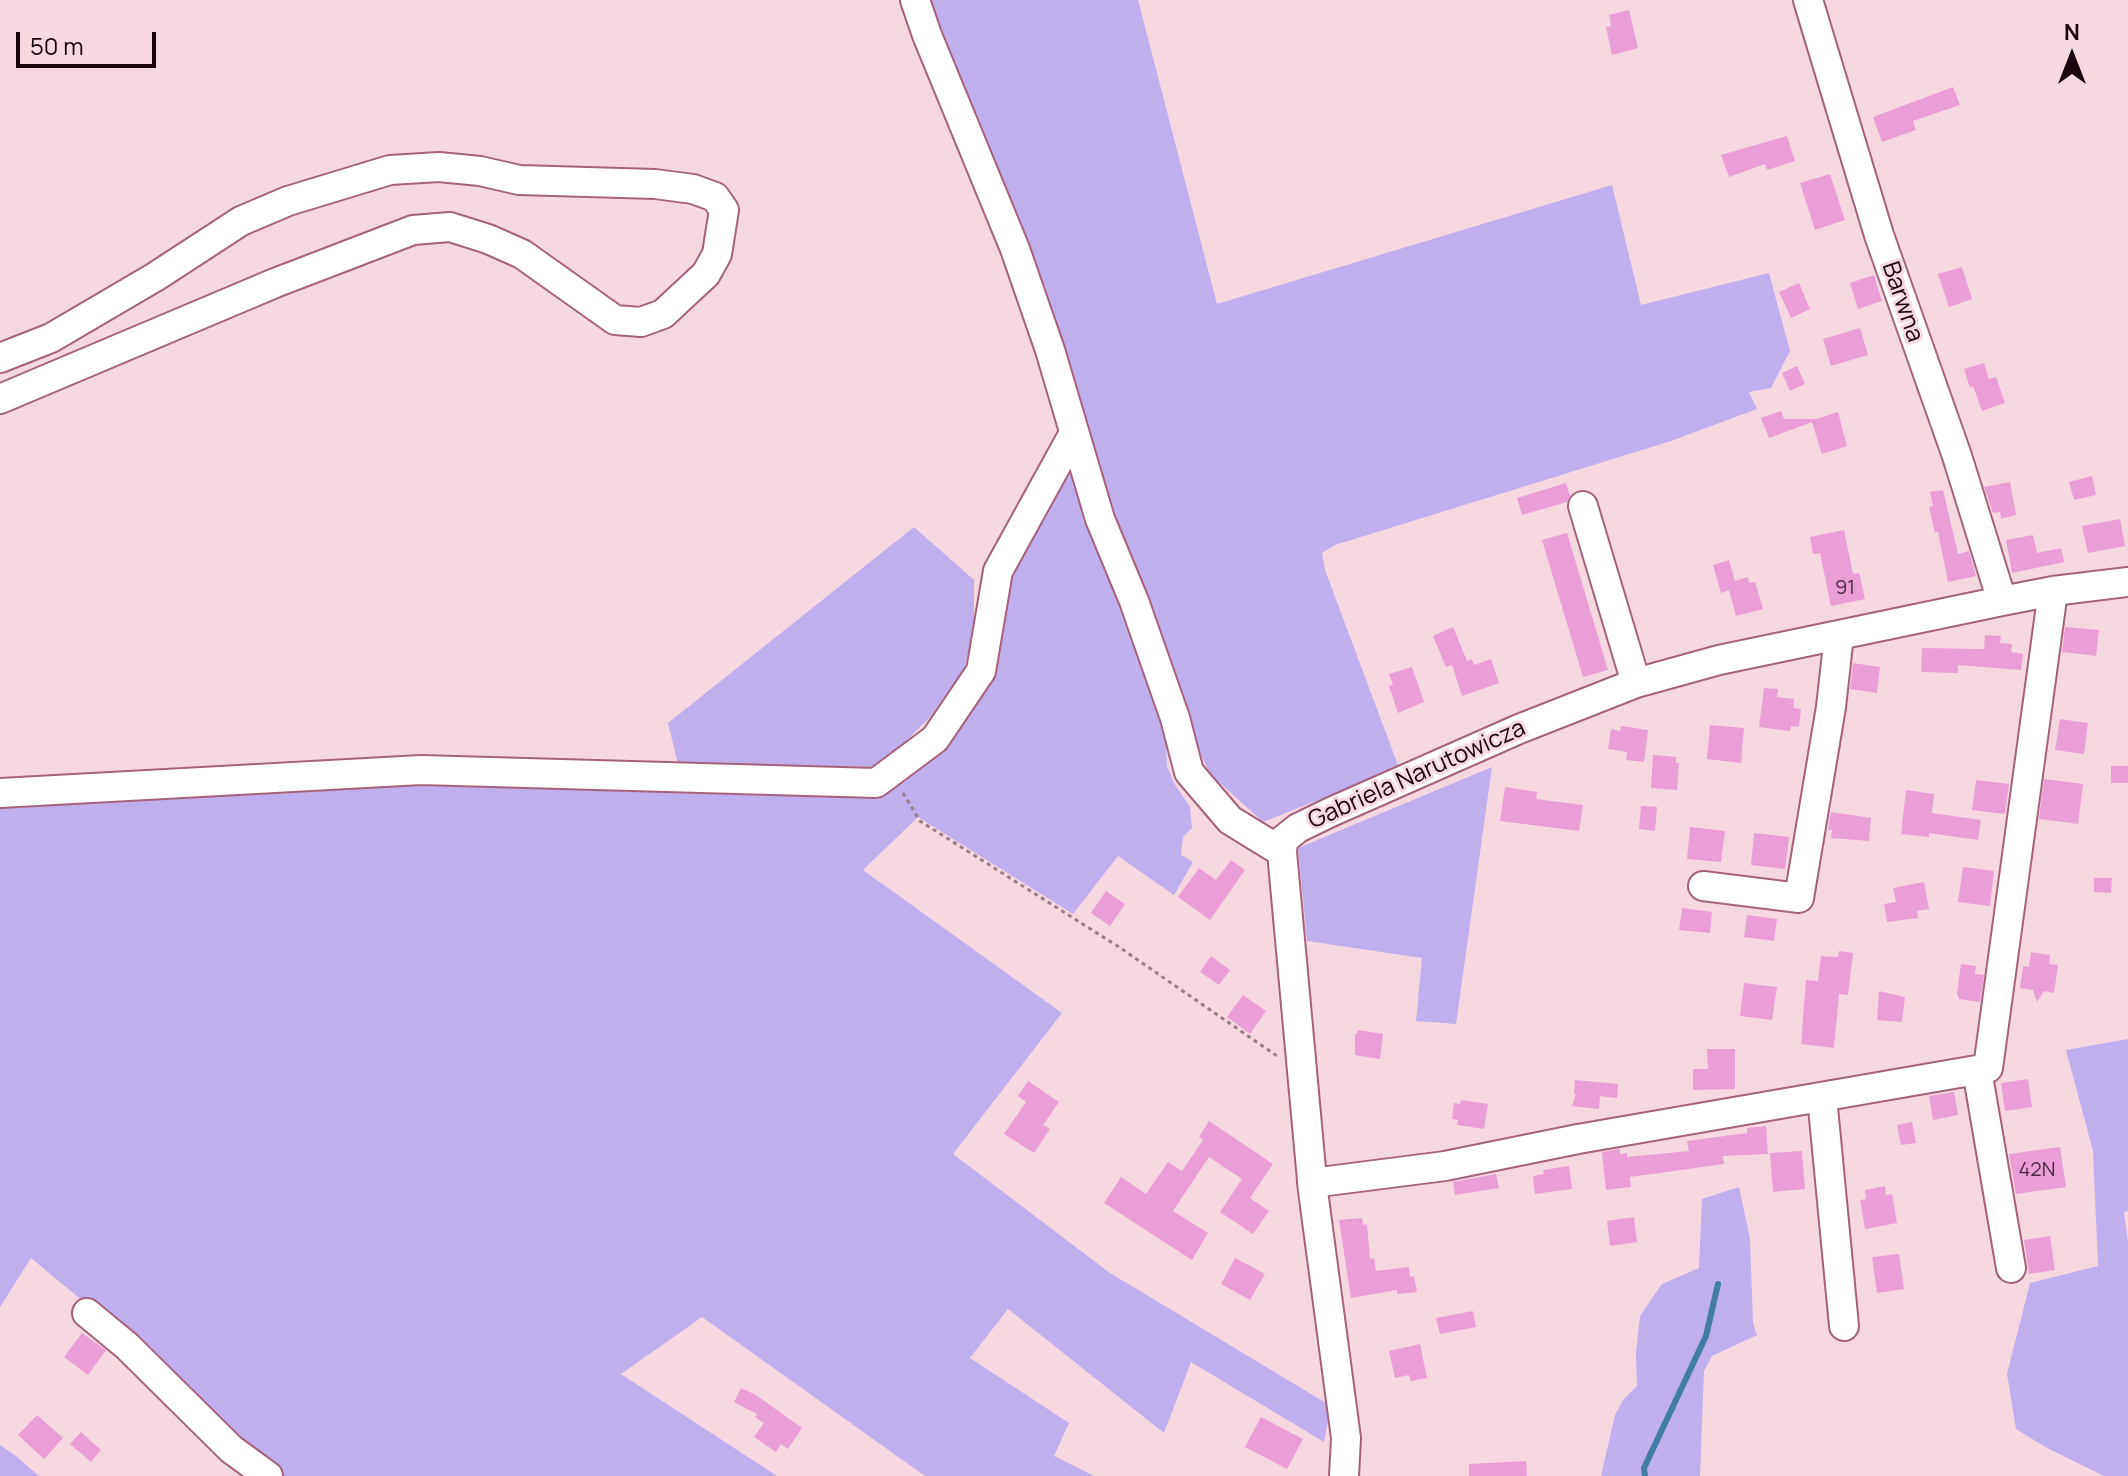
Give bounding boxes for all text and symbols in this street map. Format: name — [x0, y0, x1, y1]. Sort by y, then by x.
scale bar — [20, 16, 160, 66]
north arrow — [2032, 16, 2112, 96]
text: N — [2064, 17, 2080, 47]
text: 50 m — [30, 29, 84, 62]
street label: Barwna — [1875, 258, 1929, 346]
house number: 91 — [1835, 576, 1855, 600]
street label: Gabriela Narutowicza — [1304, 714, 1530, 836]
house number: 42N — [2019, 1158, 2055, 1182]

